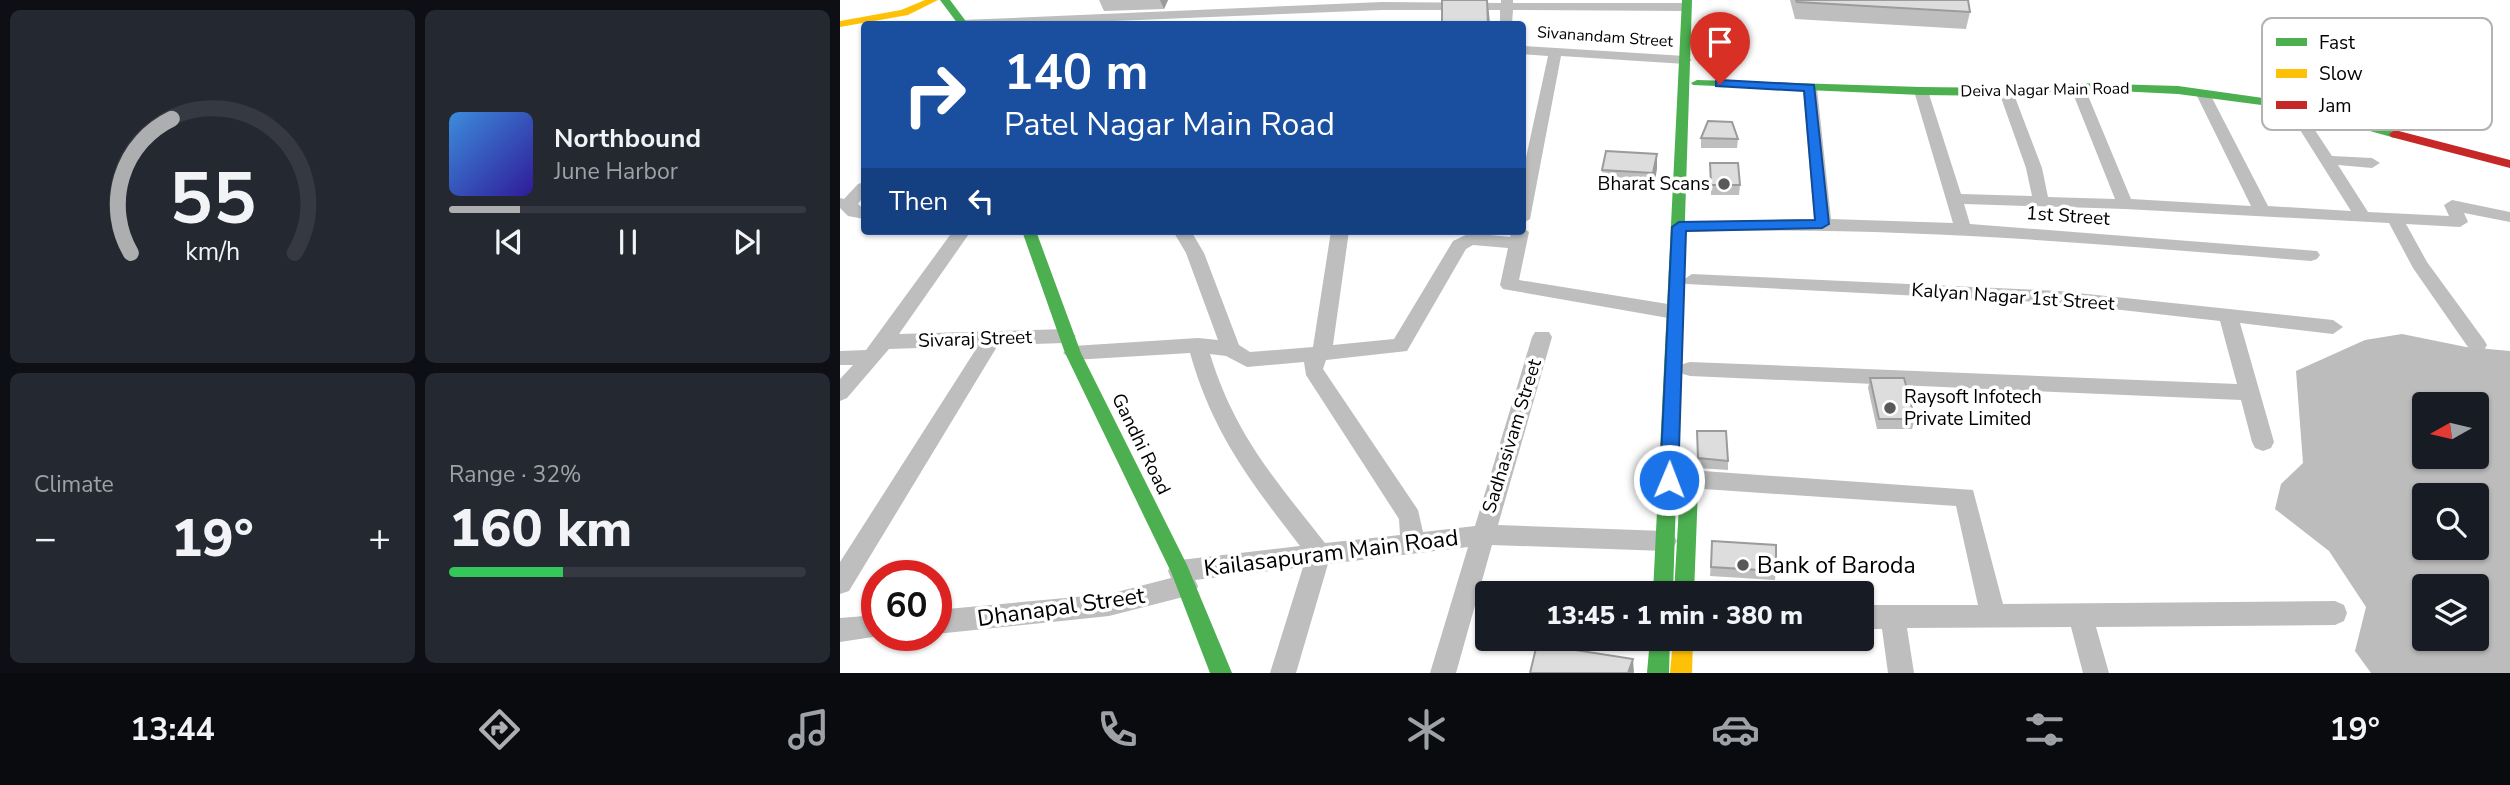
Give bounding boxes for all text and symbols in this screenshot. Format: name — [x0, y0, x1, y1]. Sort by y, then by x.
pin — [1690, 12.0, 1750, 84]
legend — [2262, 18, 2492, 130]
street label: Sivanandam Street — [1536, 21, 1674, 53]
icon: arrive — [1701, 23, 1739, 61]
text: Fast — [2319, 30, 2355, 56]
text: 140 m — [1004, 39, 1148, 106]
icon: right — [889, 49, 980, 140]
text: Slow — [2319, 61, 2363, 87]
street label: Deiva Nagar Main Road — [1960, 78, 2130, 102]
text: Jam — [2318, 93, 2352, 119]
text: Patel Nagar Main Road — [1004, 103, 1335, 146]
text: Northbound — [554, 121, 701, 156]
text: 55 — [169, 149, 256, 249]
text: June Harbor — [554, 156, 678, 187]
place label: Bharat Scans — [1598, 171, 1710, 197]
marker: Bharat Scans — [1716, 176, 1732, 192]
icon: left — [962, 182, 1000, 220]
text: Then — [889, 184, 948, 219]
street label: 1st Street — [2025, 200, 2111, 232]
icon: previous — [490, 223, 528, 261]
icon: pause — [609, 223, 647, 261]
icon: next — [728, 223, 766, 261]
text: km/h — [185, 235, 240, 269]
street label: Kalyan Nagar 1st Street — [1911, 277, 2116, 317]
street label: Sivaraj Street — [918, 324, 1033, 354]
street label: Sadhasivam Street — [1476, 355, 1548, 516]
place label: Raysoft Infotech Private Limited — [1904, 384, 2042, 432]
street label: Gandhi Road — [1105, 389, 1177, 499]
north arrow — [2412, 392, 2488, 469]
map controls — [2412, 392, 2489, 651]
marker: Raysoft Infotech Private Limited — [1882, 400, 1898, 416]
position arrow — [1632, 443, 1706, 517]
text: Range · 32% — [449, 459, 581, 490]
text: Climate — [34, 469, 114, 500]
button: search — [2412, 483, 2489, 560]
text: 160 km — [449, 493, 632, 564]
text: 19° — [171, 503, 254, 574]
text: − — [34, 513, 57, 564]
text: + — [368, 513, 391, 564]
street label: Kailasapuram Main Road — [1202, 522, 1460, 584]
place label: Bank of Baroda — [1757, 550, 1916, 581]
marker: Bank of Baroda — [1735, 557, 1751, 573]
speed limit sign: 60 — [861, 560, 952, 651]
button: layers — [2412, 574, 2489, 651]
street label: Dhanapal Street — [975, 580, 1148, 634]
text: 13:45 · 1 min · 380 m — [1546, 598, 1803, 633]
icon: directions — [475, 705, 524, 754]
icon: music — [784, 705, 833, 754]
icon: phone — [1093, 705, 1142, 754]
icon: climate — [1402, 705, 1451, 754]
icon: car — [1711, 705, 1760, 754]
icon: filters — [2020, 705, 2069, 754]
text: 13:44 — [130, 708, 215, 751]
text: 19° — [2329, 708, 2380, 751]

